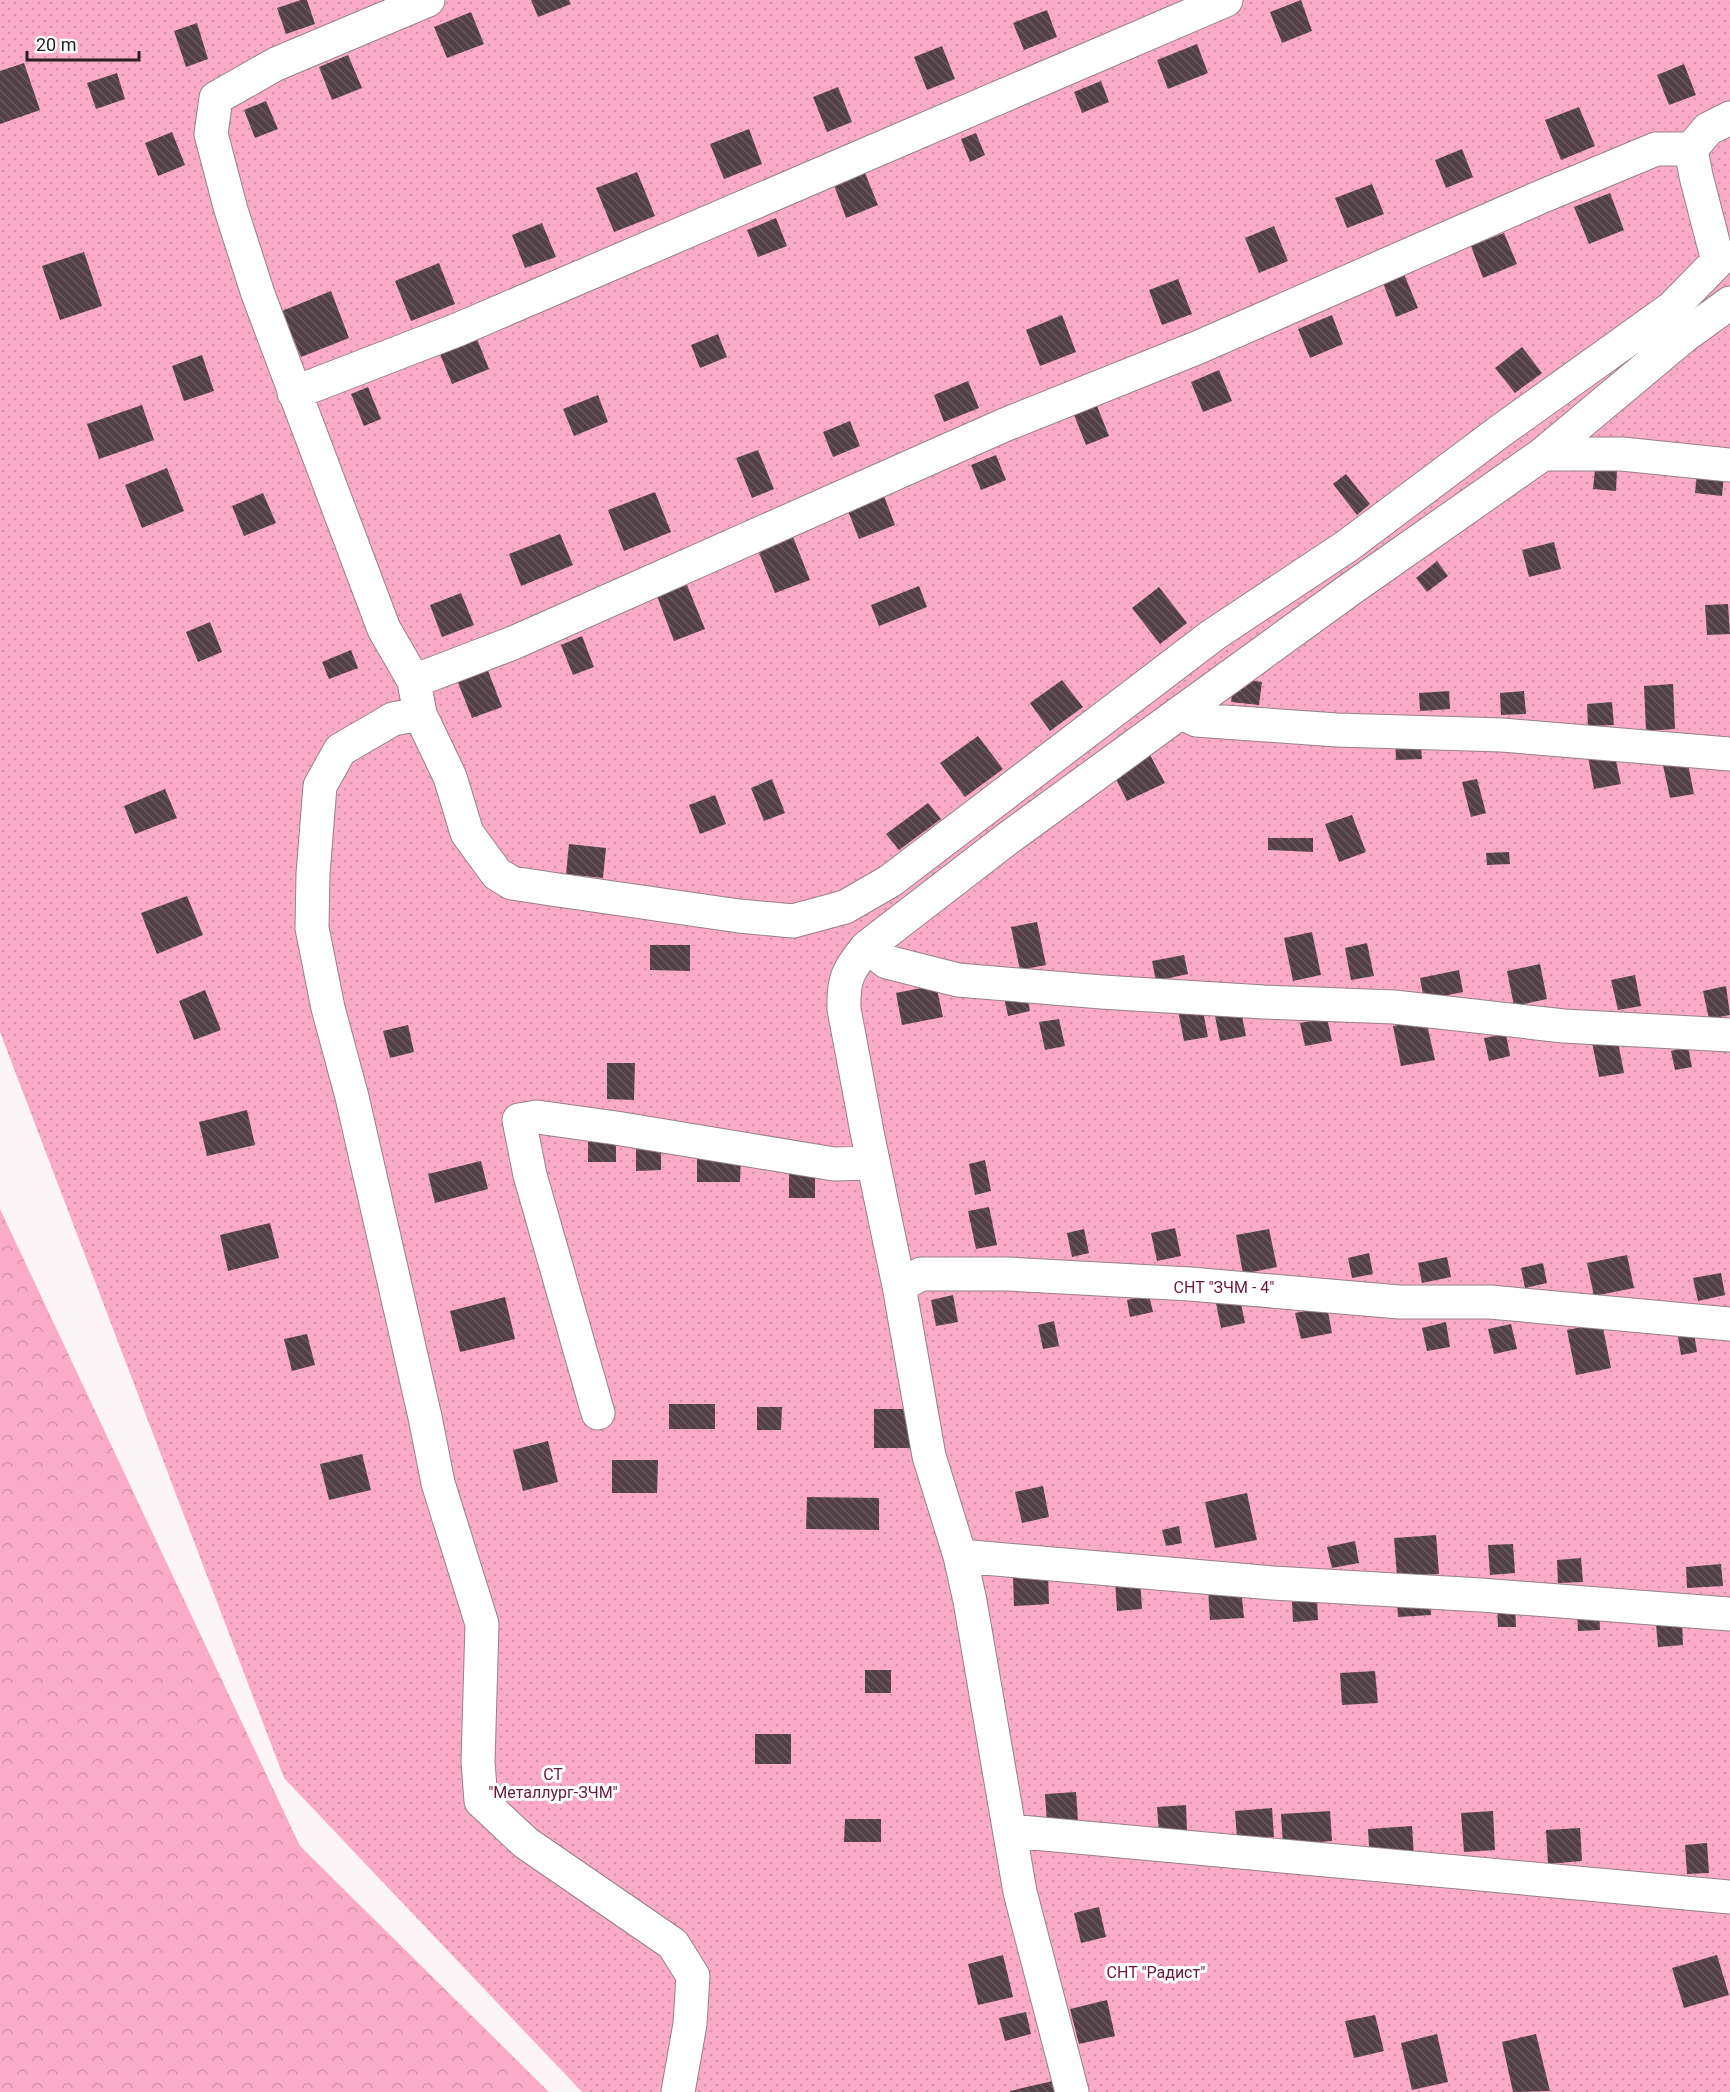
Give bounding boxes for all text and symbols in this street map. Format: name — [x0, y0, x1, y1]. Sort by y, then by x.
scale bar — [27, 24, 140, 62]
text: 20 m — [36, 34, 76, 55]
park label: СНТ "ЗЧМ - 4" — [1174, 1278, 1274, 1297]
park label: СТ "Металлург-ЗЧМ" — [488, 1765, 618, 1802]
park label: СНТ "Радист" — [1107, 1963, 1205, 1982]

